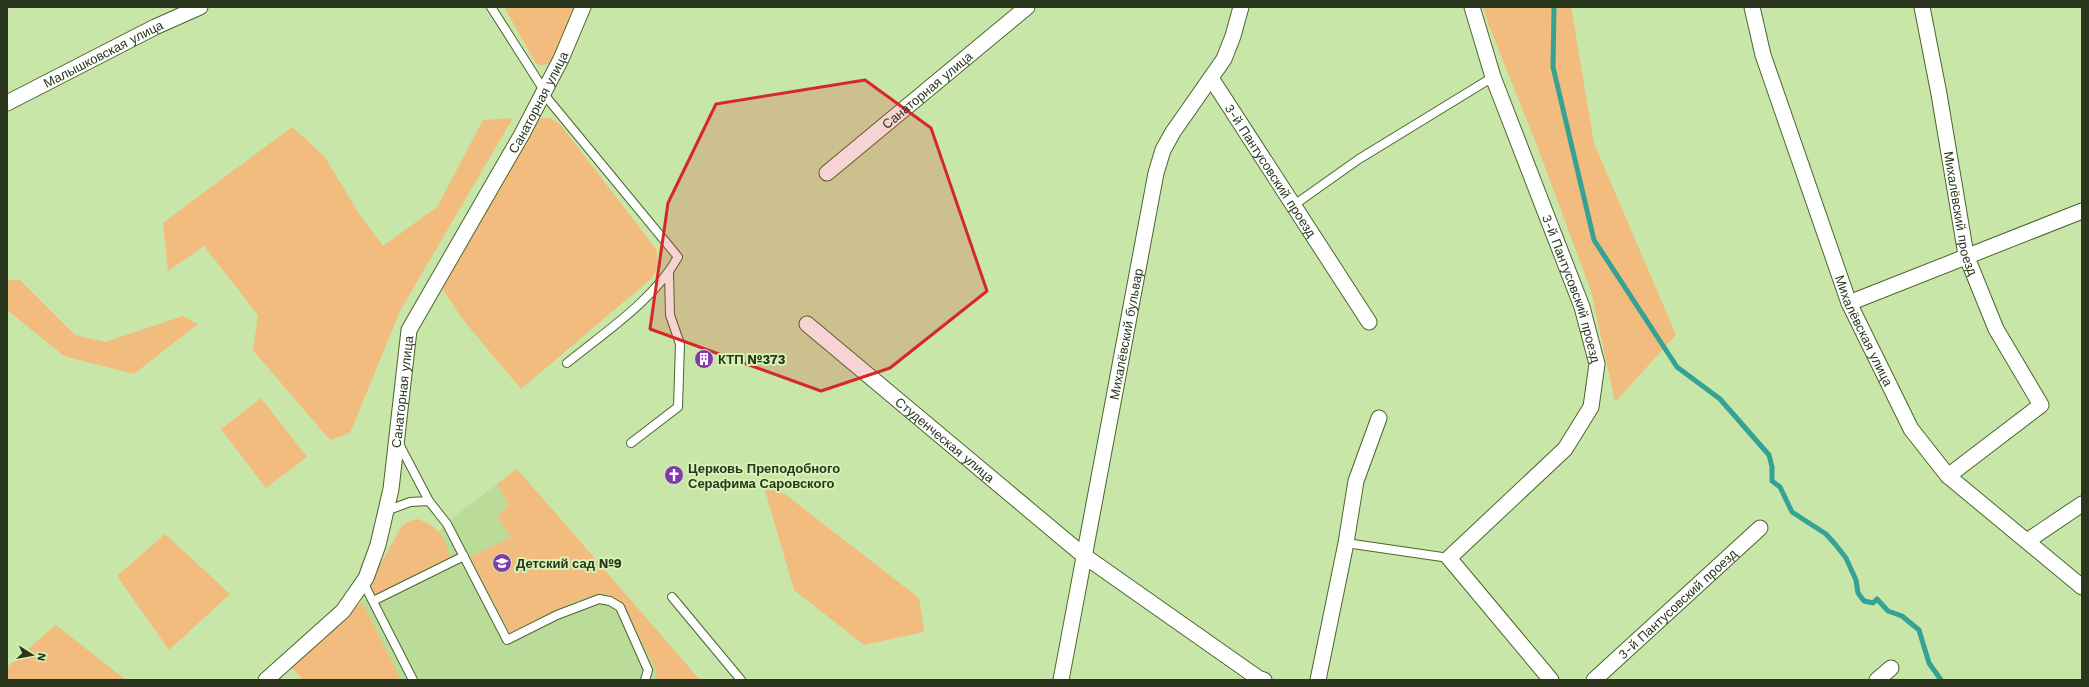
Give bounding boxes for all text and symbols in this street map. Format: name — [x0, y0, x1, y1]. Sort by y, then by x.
street label: Малышковская улица — [41, 17, 166, 91]
street label: Санаторная улица — [879, 48, 976, 132]
street label: Санаторная улица — [505, 49, 572, 156]
street label: 3-й Пантусовский проезд — [1222, 101, 1319, 240]
street label: Михалёвский проезд — [1941, 150, 1981, 278]
street label: 3-й Пантусовский проезд — [1539, 213, 1603, 365]
street label: Михалёвский бульвар — [1107, 267, 1146, 401]
street label: Михалёвская улица — [1832, 273, 1896, 389]
street label: Санаторная улица — [389, 334, 416, 449]
building icon: КТП №373 — [693, 348, 715, 370]
place label: КТП №373 — [718, 352, 786, 367]
street label: Студенческая улица — [892, 394, 998, 486]
place label: Церковь Преподобного Серафима Саровского — [688, 461, 840, 491]
church icon: Церковь Преподобного Серафима Саровского — [663, 464, 685, 486]
street label: 3-й Пантусовский проезд — [1615, 546, 1740, 662]
school or university icon: Детский сад №9 — [491, 552, 513, 574]
place label: Детский сад №9 — [516, 556, 622, 571]
north arrow — [12, 635, 52, 675]
text: N — [34, 652, 48, 662]

